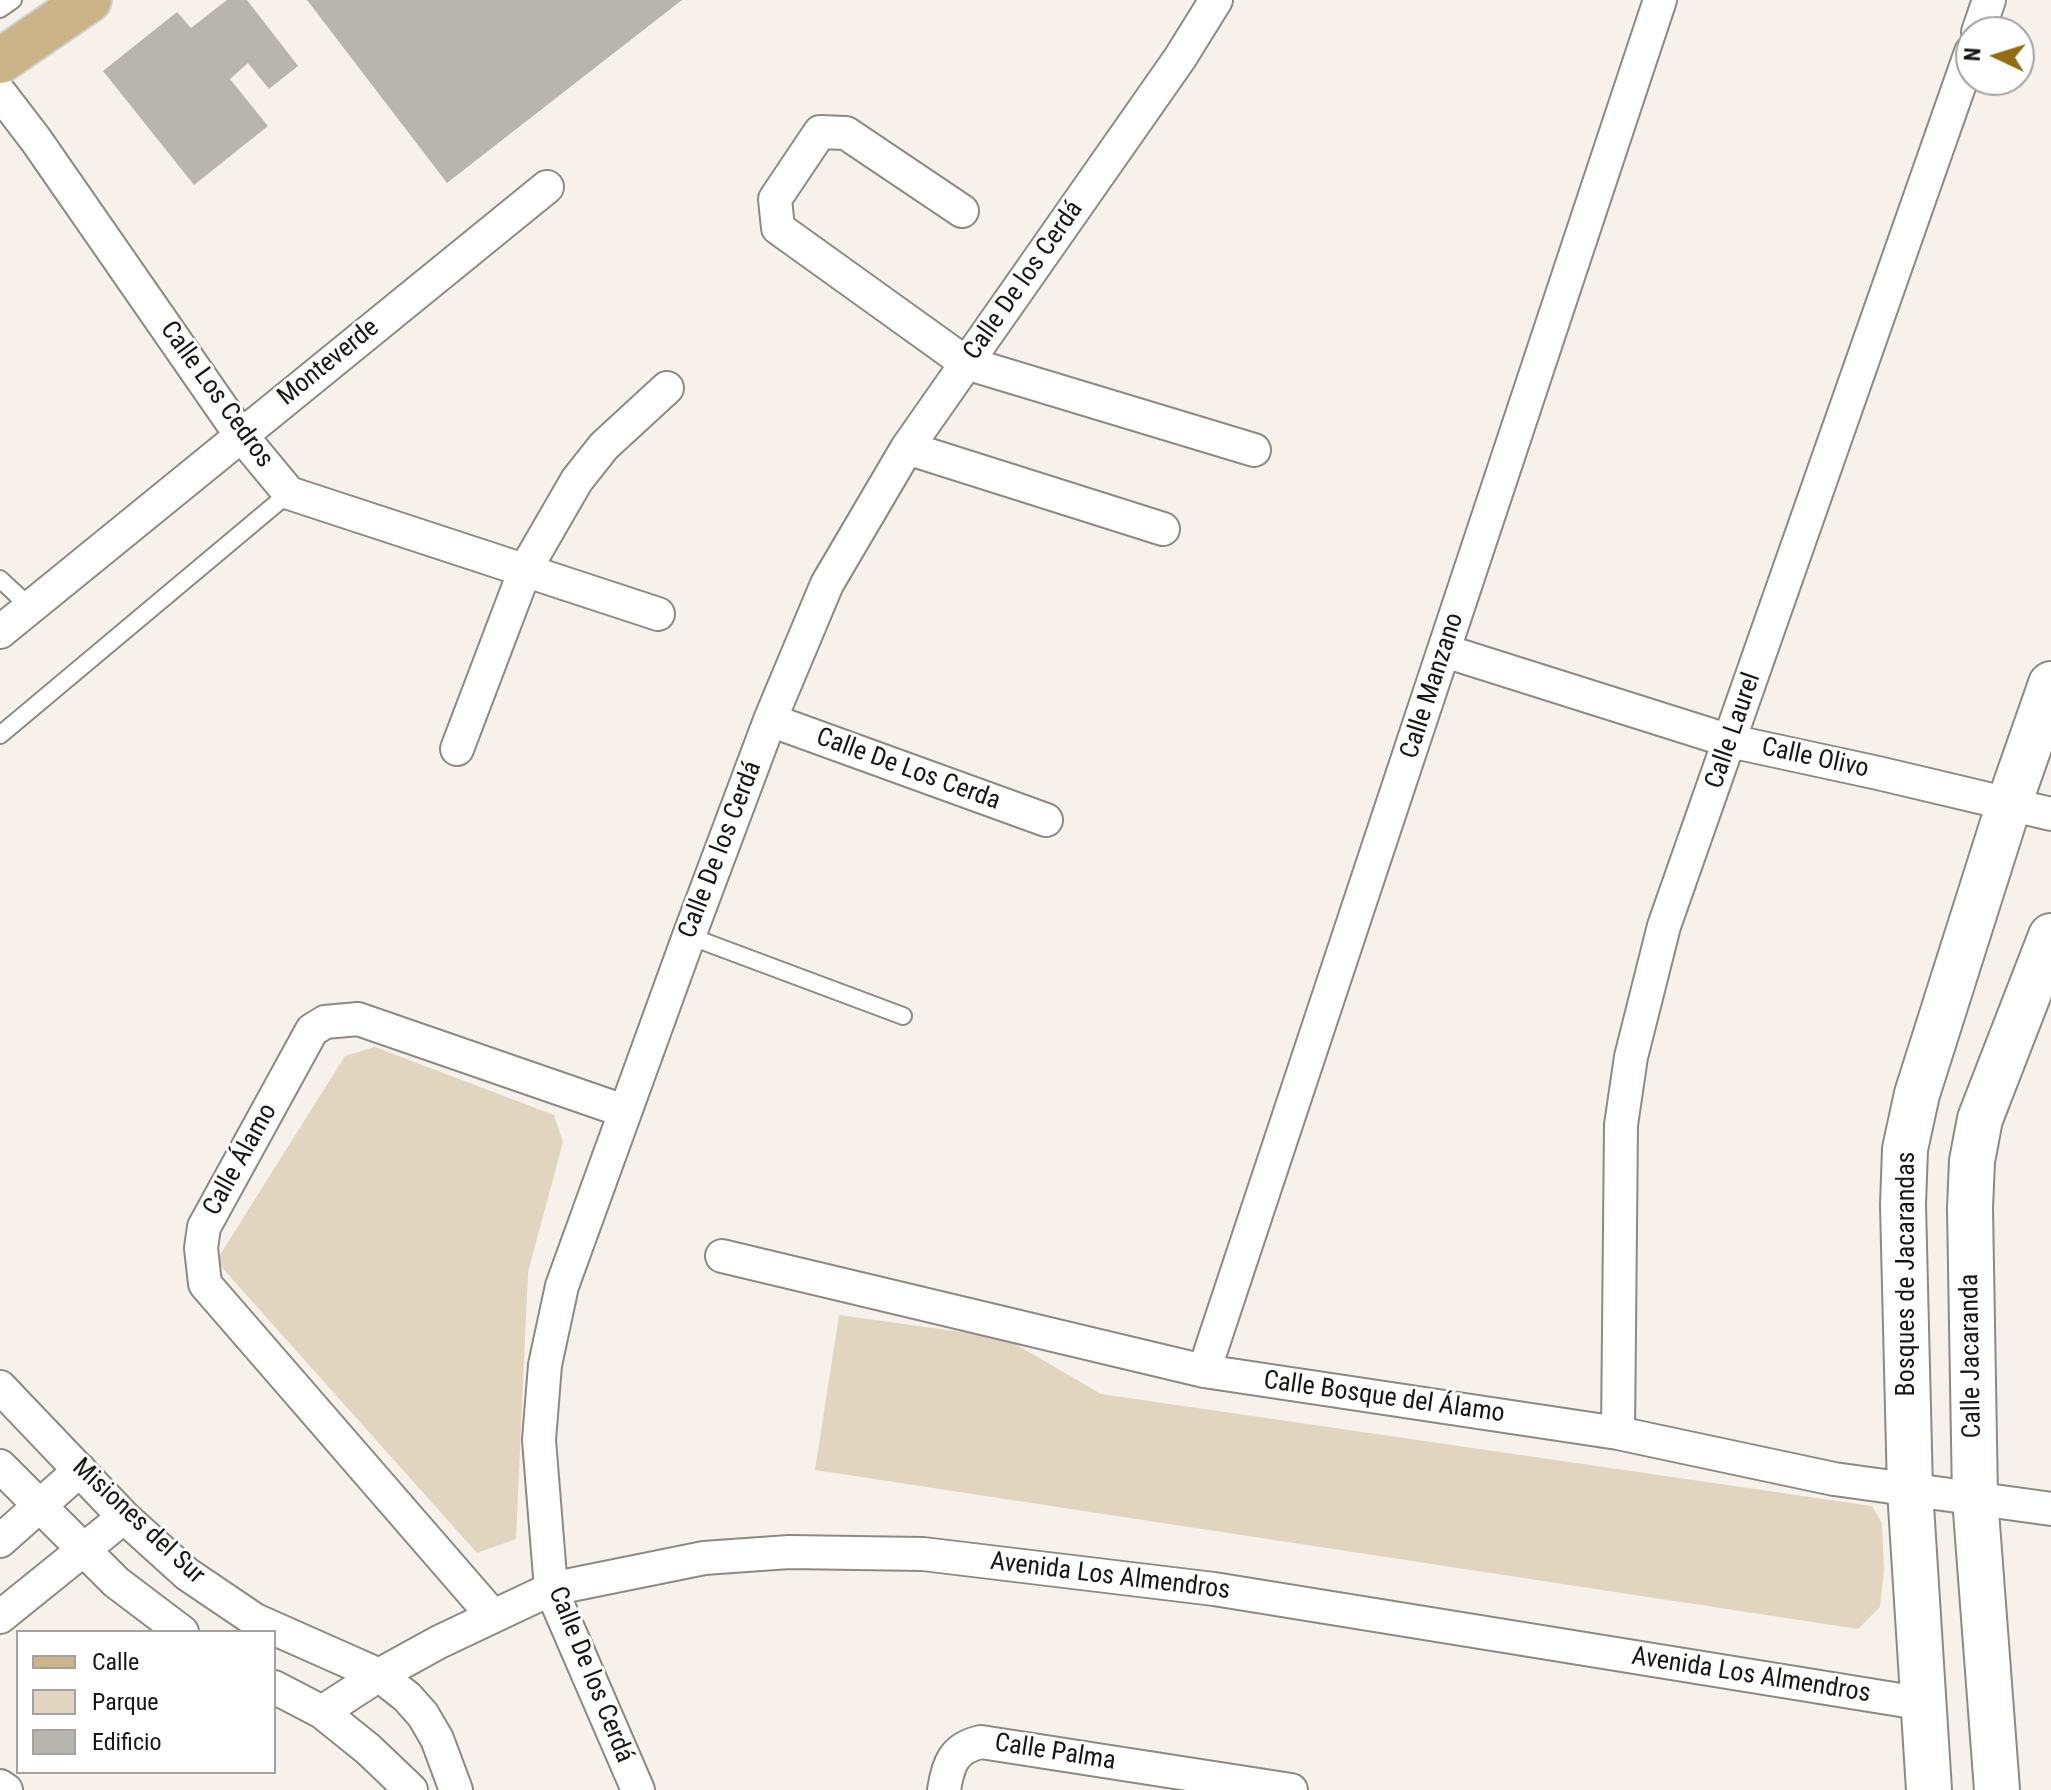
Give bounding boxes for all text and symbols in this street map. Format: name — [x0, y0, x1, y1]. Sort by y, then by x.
north arrow — [1955, 16, 2035, 96]
text: N — [1960, 47, 1985, 62]
street label: Calle De los Cerdá — [958, 195, 1090, 367]
street label: Monteverde — [272, 313, 386, 413]
street label: Calle Los Cedros — [153, 316, 279, 474]
street label: Calle Manzano — [1395, 609, 1471, 763]
street label: Calle Laurel — [1700, 669, 1768, 793]
street label: Calle De Los Cerda — [812, 722, 1004, 818]
street label: Calle Olivo — [1759, 732, 1871, 786]
street label: Calle De los Cerdá — [673, 757, 769, 943]
street label: Calle Álamo — [197, 1099, 285, 1221]
street label: Bosques de Jacarandas — [1891, 1152, 1923, 1396]
street label: Calle Jacaranda — [1955, 1273, 1989, 1439]
street label: Calle Bosque del Álamo — [1261, 1366, 1507, 1430]
street label: Misiones del Sur — [65, 1453, 211, 1591]
street label: Avenida Los Almendros — [988, 1547, 1232, 1607]
street label: Calle De los Cerdá — [540, 1582, 640, 1768]
legend — [16, 1630, 276, 1774]
street label: Avenida Los Almendros — [1629, 1642, 1873, 1710]
text: Calle — [92, 1648, 139, 1676]
text: Parque — [92, 1688, 159, 1716]
text: Edificio — [92, 1728, 162, 1756]
street label: Calle Palma — [992, 1728, 1118, 1778]

